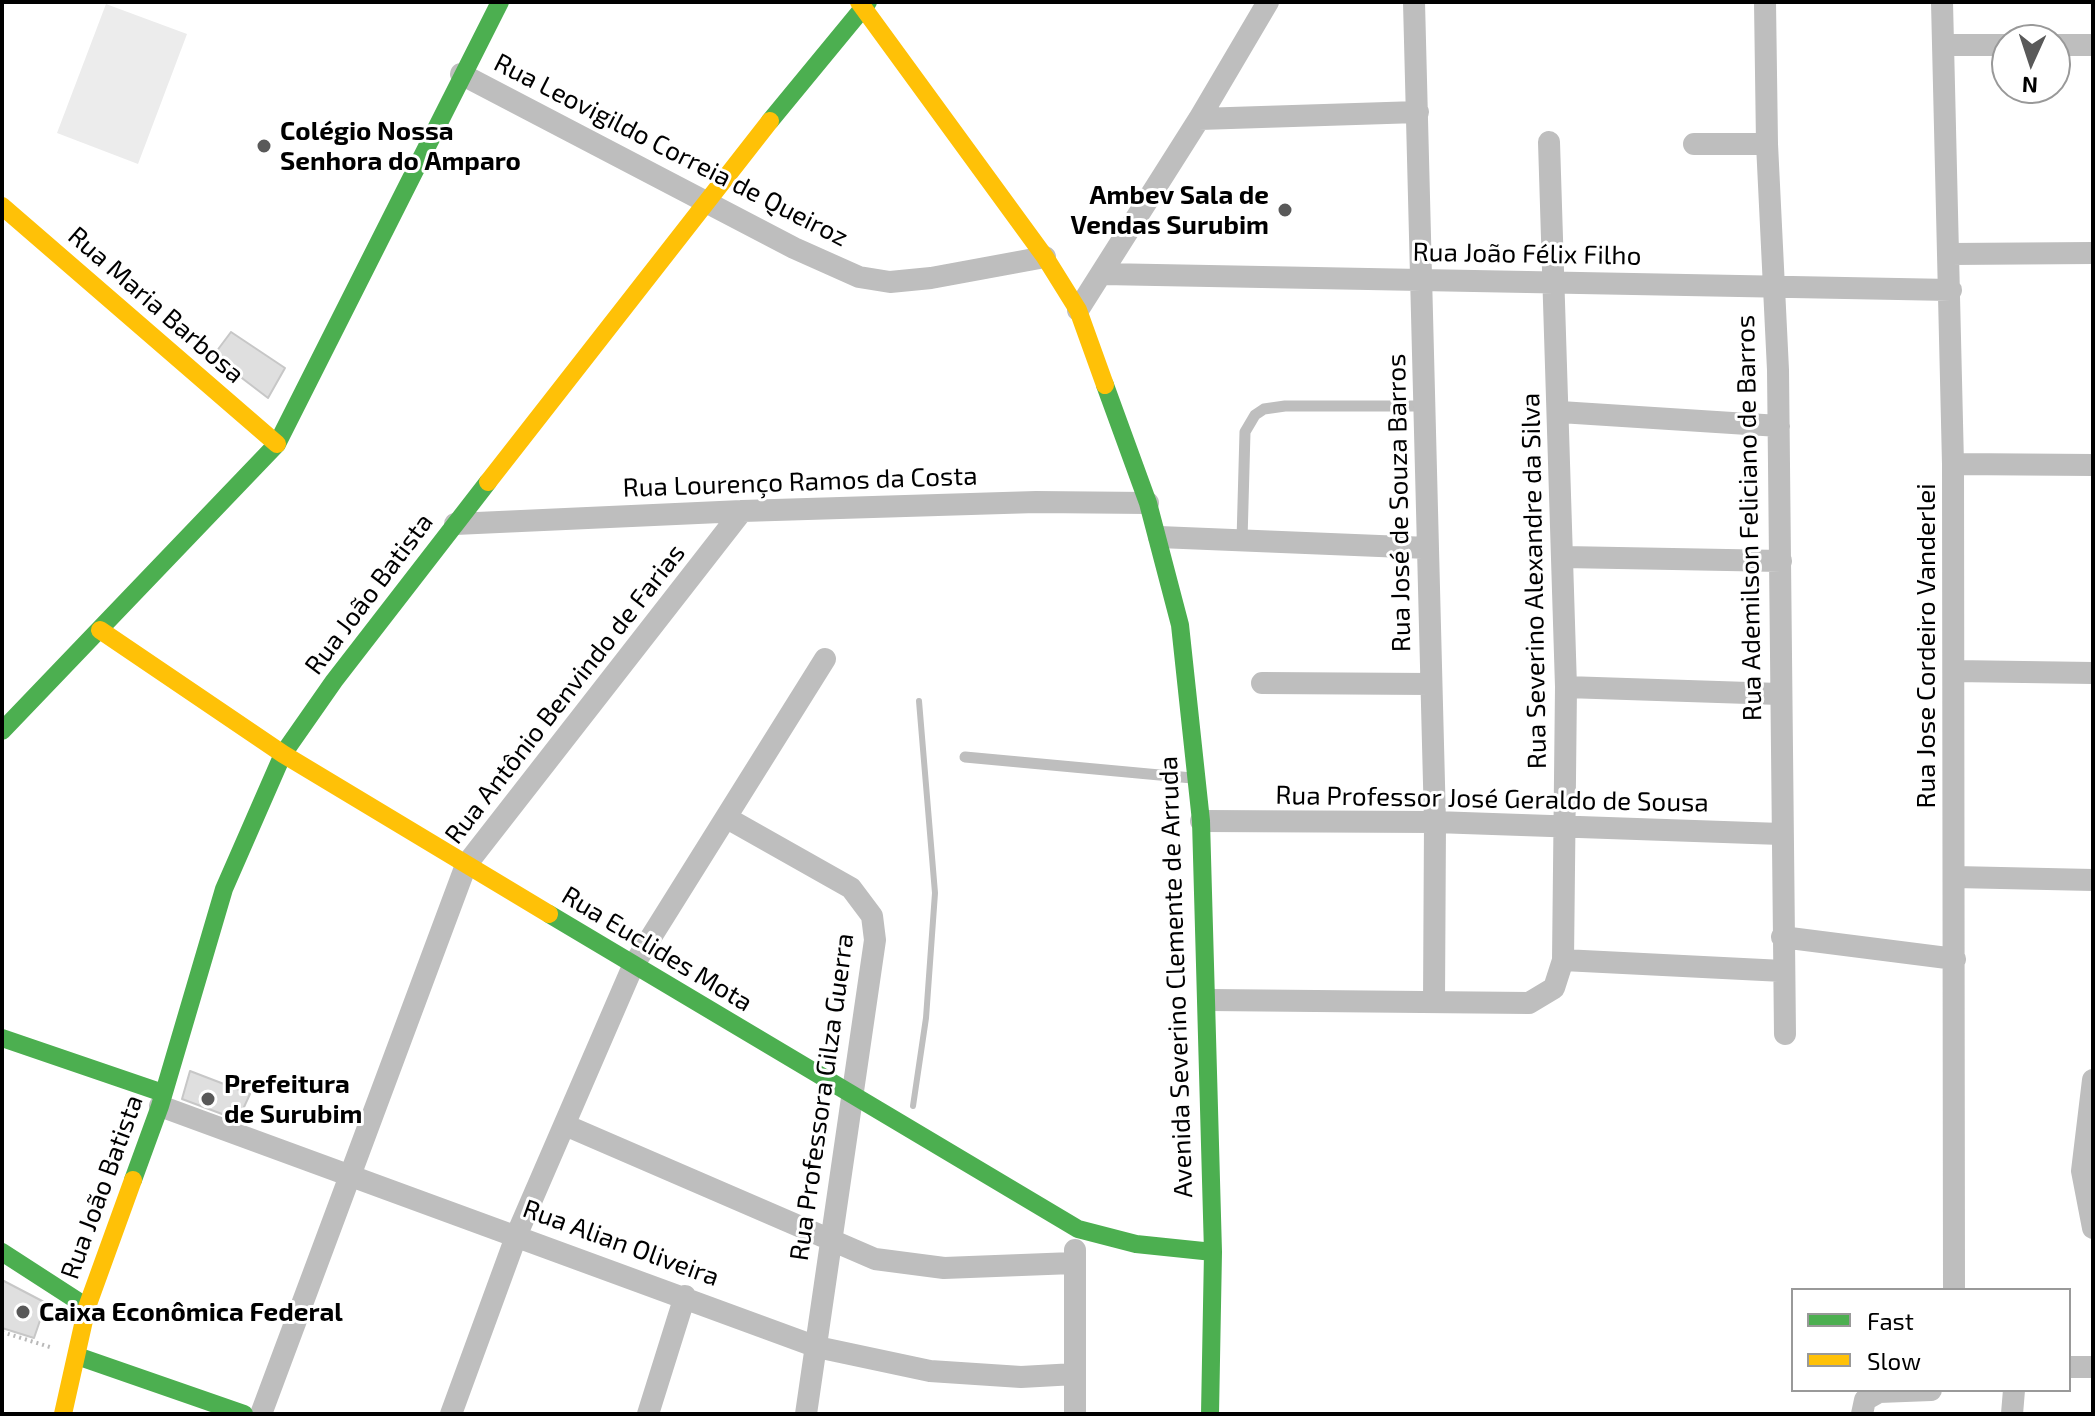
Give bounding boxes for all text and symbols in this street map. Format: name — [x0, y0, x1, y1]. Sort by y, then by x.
north arrow — [1991, 24, 2071, 104]
street label: Rua Leovigildo Correia de Queiroz — [489, 47, 853, 253]
text: N — [2021, 73, 2038, 99]
place label: Colégio Nossa Senhora do Amparo — [280, 115, 521, 176]
marker: Colégio Nossa Senhora do Amparo — [255, 137, 273, 155]
place label: Ambev Sala de Vendas Surubim — [1071, 179, 1269, 240]
marker: Ambev Sala de Vendas Surubim — [1276, 201, 1294, 219]
street label: Rua Maria Barbosa — [62, 220, 250, 390]
street label: Rua João Félix Filho — [1412, 236, 1642, 272]
street label: Rua Ademilson Feliciano de Barros — [1730, 315, 1768, 721]
street label: Rua José de Souza Barros — [1381, 353, 1417, 653]
street label: Rua Severino Alexandre da Silva — [1515, 393, 1553, 769]
street label: Rua Lourenço Ramos da Costa — [622, 460, 978, 504]
street label: Rua Jose Cordeiro Vanderlei — [1910, 483, 1942, 809]
street label: Rua João Batista — [298, 507, 440, 681]
street label: Rua Antônio Benvindo de Farias — [438, 538, 692, 850]
street label: Avenida Severino Clemente de Arruda — [1153, 756, 1199, 1198]
street label: Rua Professor José Geraldo de Sousa — [1275, 780, 1709, 818]
street label: Rua Euclides Mota — [556, 880, 758, 1018]
street label: Rua Professora Gilza Guerra — [784, 931, 860, 1263]
place label: Prefeitura de Surubim — [224, 1068, 363, 1130]
marker: Prefeitura de Surubim — [199, 1090, 217, 1108]
street label: Rua João Batista — [54, 1091, 150, 1283]
street label: Rua Alian Oliveira — [519, 1193, 723, 1293]
legend — [1791, 1288, 2071, 1392]
place label: Caixa Econômica Federal — [39, 1296, 343, 1328]
marker: Caixa Econômica Federal — [14, 1303, 32, 1321]
text: Fast — [1867, 1306, 1914, 1335]
text: Slow — [1867, 1346, 1921, 1375]

